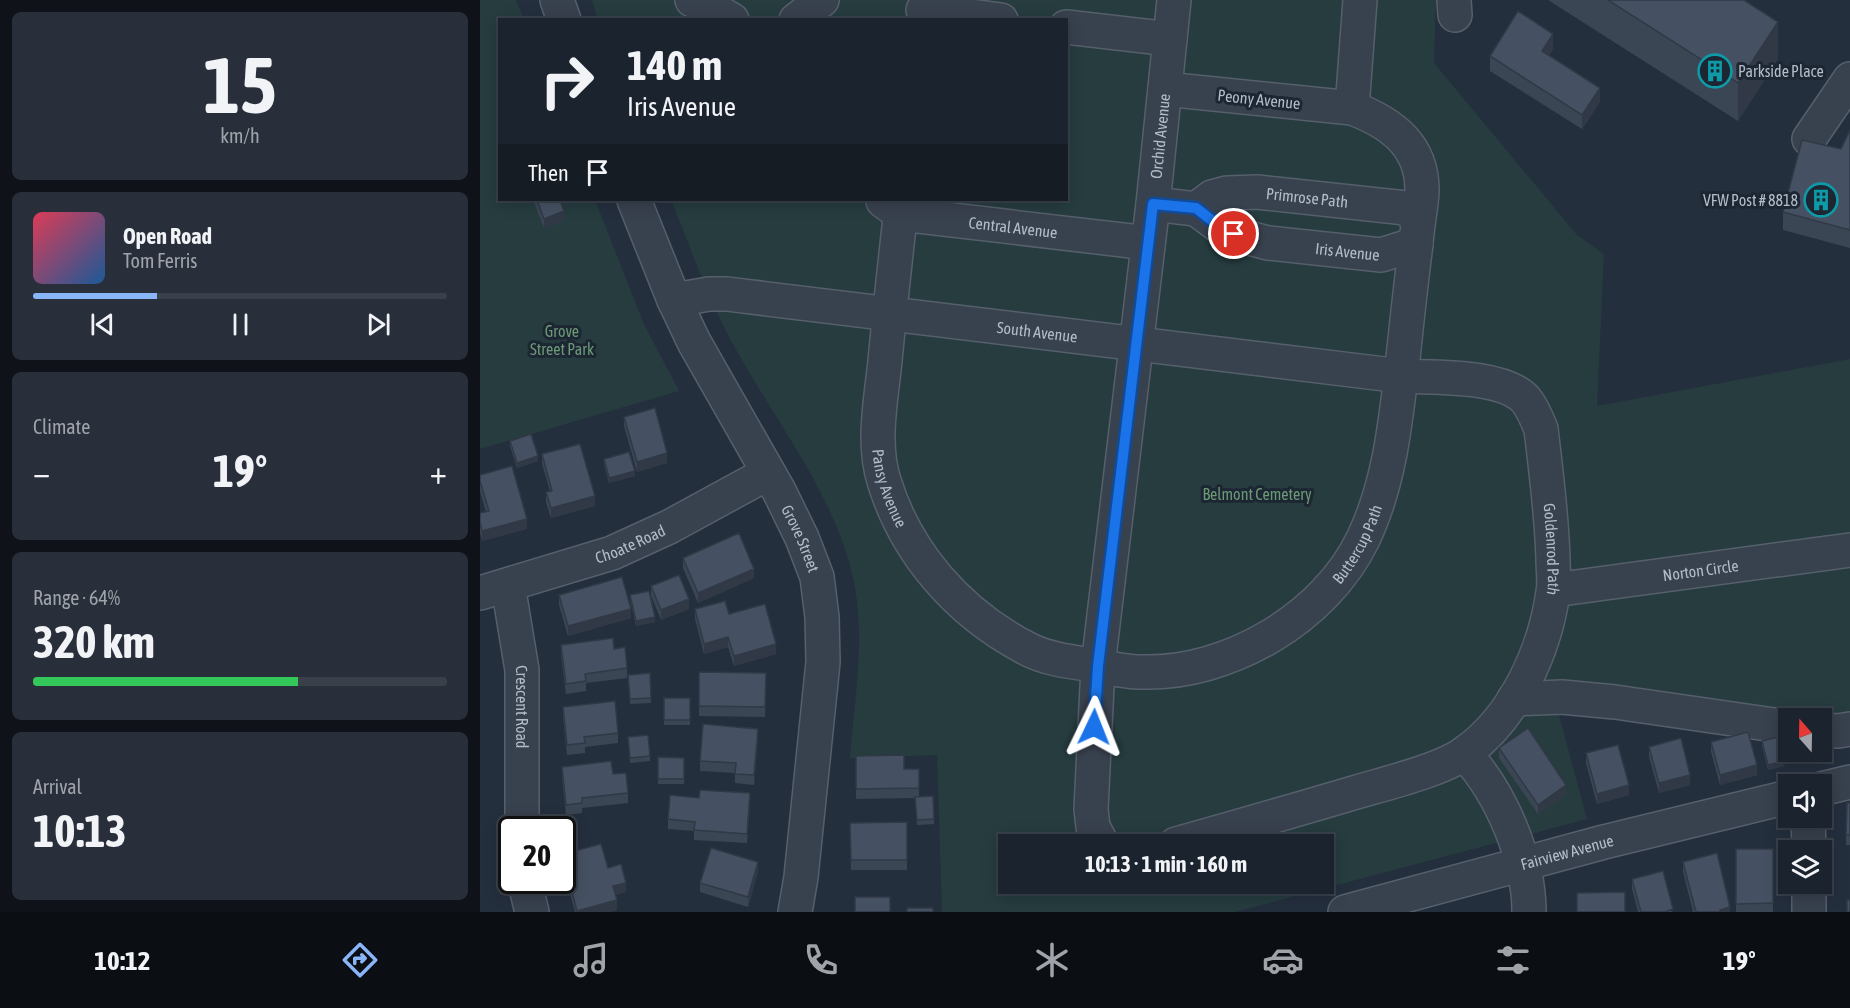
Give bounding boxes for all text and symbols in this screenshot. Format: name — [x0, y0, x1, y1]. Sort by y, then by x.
text: 15 — [203, 40, 277, 130]
text: 140 m — [627, 41, 722, 89]
icon: right — [528, 42, 606, 120]
building icon: Parkside Place — [1697, 53, 1733, 89]
place label: Parkside Place — [1738, 62, 1824, 80]
street label: Peony Avenue — [1217, 86, 1301, 113]
text: Iris Avenue — [627, 91, 736, 122]
street label: Orchid Avenue — [1147, 93, 1173, 180]
text: km/h — [220, 124, 260, 147]
icon: arrive — [581, 156, 614, 189]
text: Then — [528, 160, 569, 186]
building icon: VFW Post # 8818 — [1803, 182, 1839, 218]
street label: Primrose Path — [1265, 184, 1349, 211]
place label: VFW Post # 8818 — [1703, 191, 1798, 209]
pin — [1208, 208, 1259, 259]
street label: Central Avenue — [968, 213, 1059, 241]
icon: arrive — [1217, 217, 1250, 250]
text: Open Road — [123, 223, 212, 249]
street label: Iris Avenue — [1314, 239, 1381, 264]
text: Tom Ferris — [123, 249, 197, 272]
icon: previous — [86, 308, 119, 341]
icon: pause — [224, 308, 257, 341]
icon: next — [362, 308, 395, 341]
street label: South Avenue — [996, 318, 1078, 346]
park label: Grove Street Park — [530, 322, 594, 358]
text: Climate — [33, 415, 90, 438]
text: 19° — [213, 445, 267, 497]
street label: Pansy Avenue — [869, 448, 911, 530]
text: − — [33, 453, 50, 491]
text: + — [430, 453, 447, 491]
park label: Belmont Cemetery — [1203, 485, 1312, 504]
street label: Grove Street — [778, 502, 823, 575]
street label: Buttercup Path — [1328, 502, 1385, 587]
street label: Goldenrod Path — [1540, 502, 1563, 597]
street label: Choate Road — [593, 521, 668, 567]
street label: Norton Circle — [1662, 556, 1740, 584]
text: Range · 64% — [33, 586, 120, 609]
text: 320 km — [33, 616, 155, 668]
street label: Crescent Road — [512, 664, 531, 748]
position arrow — [1062, 695, 1126, 759]
north arrow — [1778, 708, 1832, 762]
map controls — [1778, 708, 1832, 894]
button: sound — [1778, 774, 1832, 828]
text: Arrival — [33, 775, 82, 798]
text: 10:13 — [33, 805, 127, 857]
speed limit sign: 20 — [498, 816, 576, 894]
street label: Fairview Avenue — [1519, 831, 1615, 873]
button: layers — [1778, 840, 1832, 894]
text: 10:13 · 1 min · 160 m — [1085, 851, 1247, 877]
icon: directions — [339, 939, 381, 981]
icon: music — [570, 939, 612, 981]
icon: phone — [800, 939, 842, 981]
icon: climate — [1031, 939, 1073, 981]
icon: car — [1262, 939, 1304, 981]
icon: filters — [1492, 939, 1534, 981]
text: 10:12 — [94, 945, 150, 976]
text: 19° — [1723, 945, 1756, 976]

